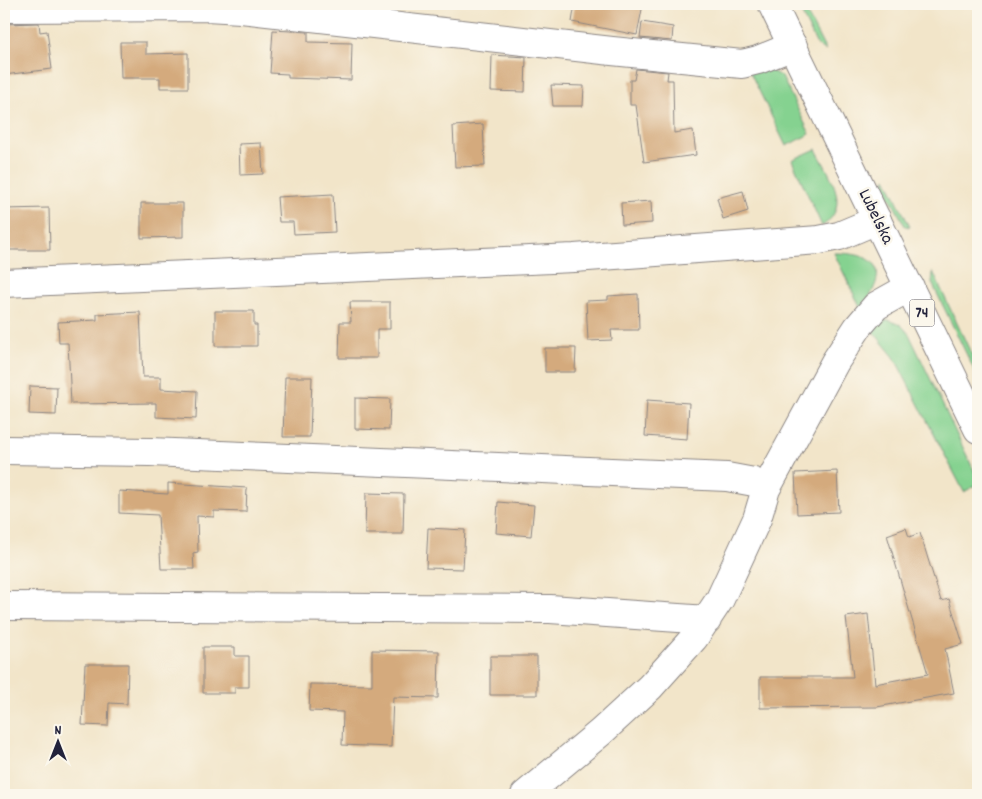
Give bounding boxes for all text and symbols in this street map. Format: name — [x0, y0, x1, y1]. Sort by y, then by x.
street label: Lubelska — [851, 185, 899, 249]
road number: 74 — [910, 300, 934, 326]
north arrow — [32, 716, 82, 766]
text: N — [55, 721, 62, 741]

